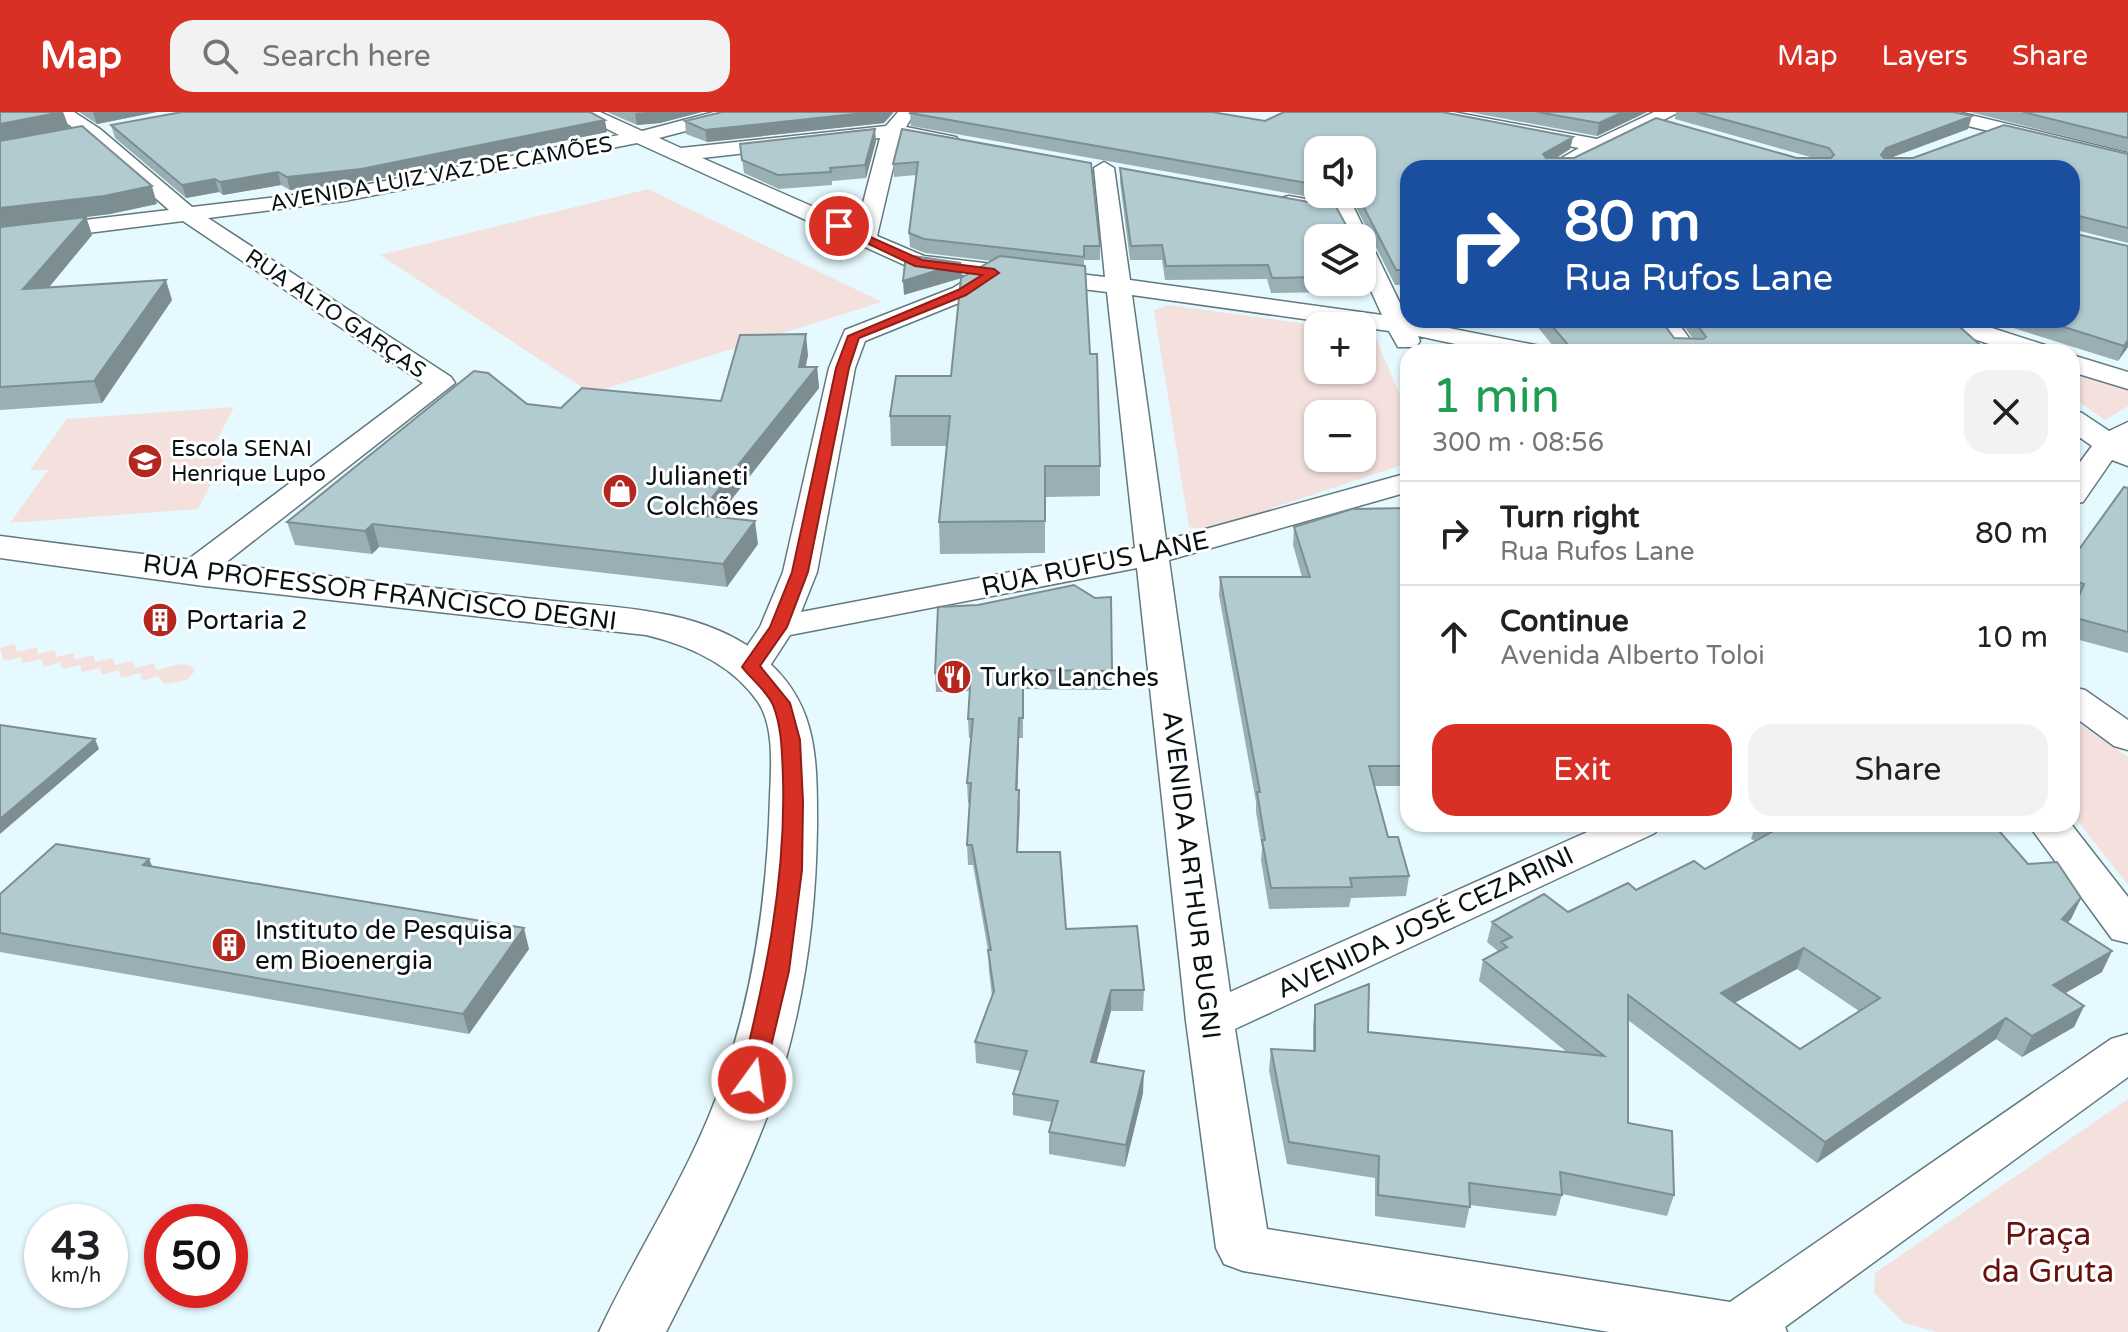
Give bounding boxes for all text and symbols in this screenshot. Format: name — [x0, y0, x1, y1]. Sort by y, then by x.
search box — [170, 20, 730, 92]
text: Map — [40, 33, 122, 79]
icon: search — [198, 34, 242, 78]
text: Search here — [262, 38, 431, 75]
text: Map — [1777, 39, 1838, 73]
text: Layers — [1882, 39, 1968, 73]
text: Share — [2012, 39, 2088, 73]
street label: AVENIDA LUIZ VAZ DE CAMÕES — [268, 131, 614, 217]
map controls — [1304, 136, 1376, 472]
button: sound — [1304, 136, 1376, 208]
text: 80 m — [1564, 189, 1700, 256]
pin — [805, 192, 873, 260]
icon: right — [1432, 192, 1536, 296]
icon: arrive — [817, 204, 861, 248]
button: layers — [1304, 224, 1376, 296]
street label: RUA ALTO GARÇAS — [240, 244, 431, 384]
text: Rua Rufos Lane — [1564, 257, 1833, 300]
button: + — [1304, 312, 1376, 384]
text: 1 min — [1432, 368, 1560, 426]
button: close — [1964, 370, 2048, 454]
button: − — [1304, 400, 1376, 472]
text: 300 m · 08:56 — [1432, 427, 1604, 458]
place label: Escola SENAI Henrique Lupo — [171, 436, 326, 487]
school or university icon: Escola SENAI Henrique Lupo — [126, 442, 164, 480]
place label: Julianeti Colchões — [646, 461, 759, 522]
shop icon: Julianeti Colchões — [601, 472, 639, 510]
text: Turn right — [1500, 499, 1640, 536]
icon: right — [1432, 511, 1476, 555]
text: 80 m — [1975, 515, 2048, 552]
street label: RUA RUFUS LANE — [979, 524, 1212, 603]
text: Rua Rufos Lane — [1500, 536, 1694, 567]
street label: RUA PROFESSOR FRANCISCO DEGNI — [141, 548, 619, 637]
building icon: Portaria 2 — [141, 601, 179, 639]
text: Continue — [1500, 603, 1629, 640]
place label: Portaria 2 — [186, 605, 308, 636]
icon: ahead — [1432, 615, 1476, 659]
text: 10 m — [1975, 619, 2048, 656]
text: Avenida Alberto Toloi — [1500, 640, 1765, 671]
restaurant icon: Turko Lanches — [935, 658, 973, 696]
place label: Turko Lanches — [980, 662, 1159, 693]
street label: AVENIDA ARTHUR BUGNI — [1156, 709, 1227, 1041]
button: Exit — [1432, 724, 1732, 816]
button: Share — [1748, 724, 2048, 816]
street label: AVENIDA JOSÉ CEZARINI — [1272, 840, 1579, 1005]
place label: Instituto de Pesquisa em Bioenergia — [255, 915, 513, 976]
building icon: Instituto de Pesquisa em Bioenergia — [210, 926, 248, 964]
position arrow — [710, 1038, 794, 1122]
speed limit sign: 50 — [144, 1204, 248, 1308]
park label: Praça da Gruta — [1982, 1216, 2114, 1291]
text: 43 — [51, 1222, 101, 1270]
text: km/h — [51, 1264, 101, 1288]

